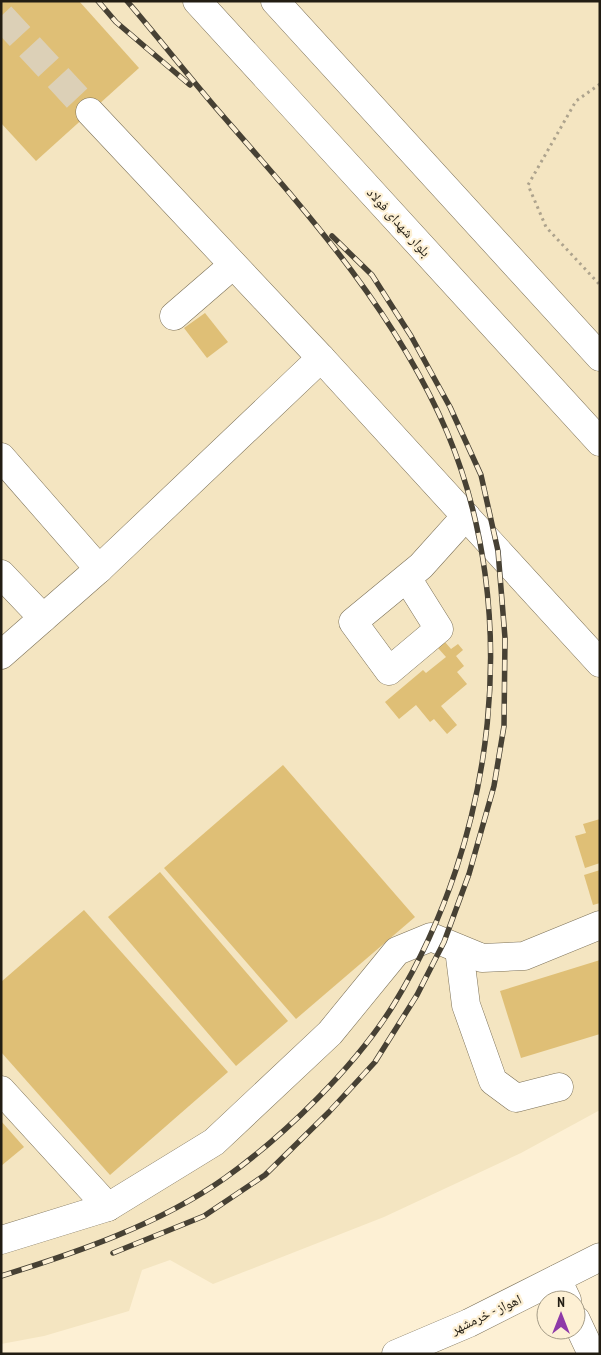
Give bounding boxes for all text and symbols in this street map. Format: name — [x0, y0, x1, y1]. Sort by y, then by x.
street label: بلوار شهدای فولاد — [363, 184, 435, 261]
street label: اهواز - خرمشهر — [447, 1290, 524, 1339]
north arrow — [536, 1290, 586, 1340]
text: N — [557, 1293, 565, 1311]

